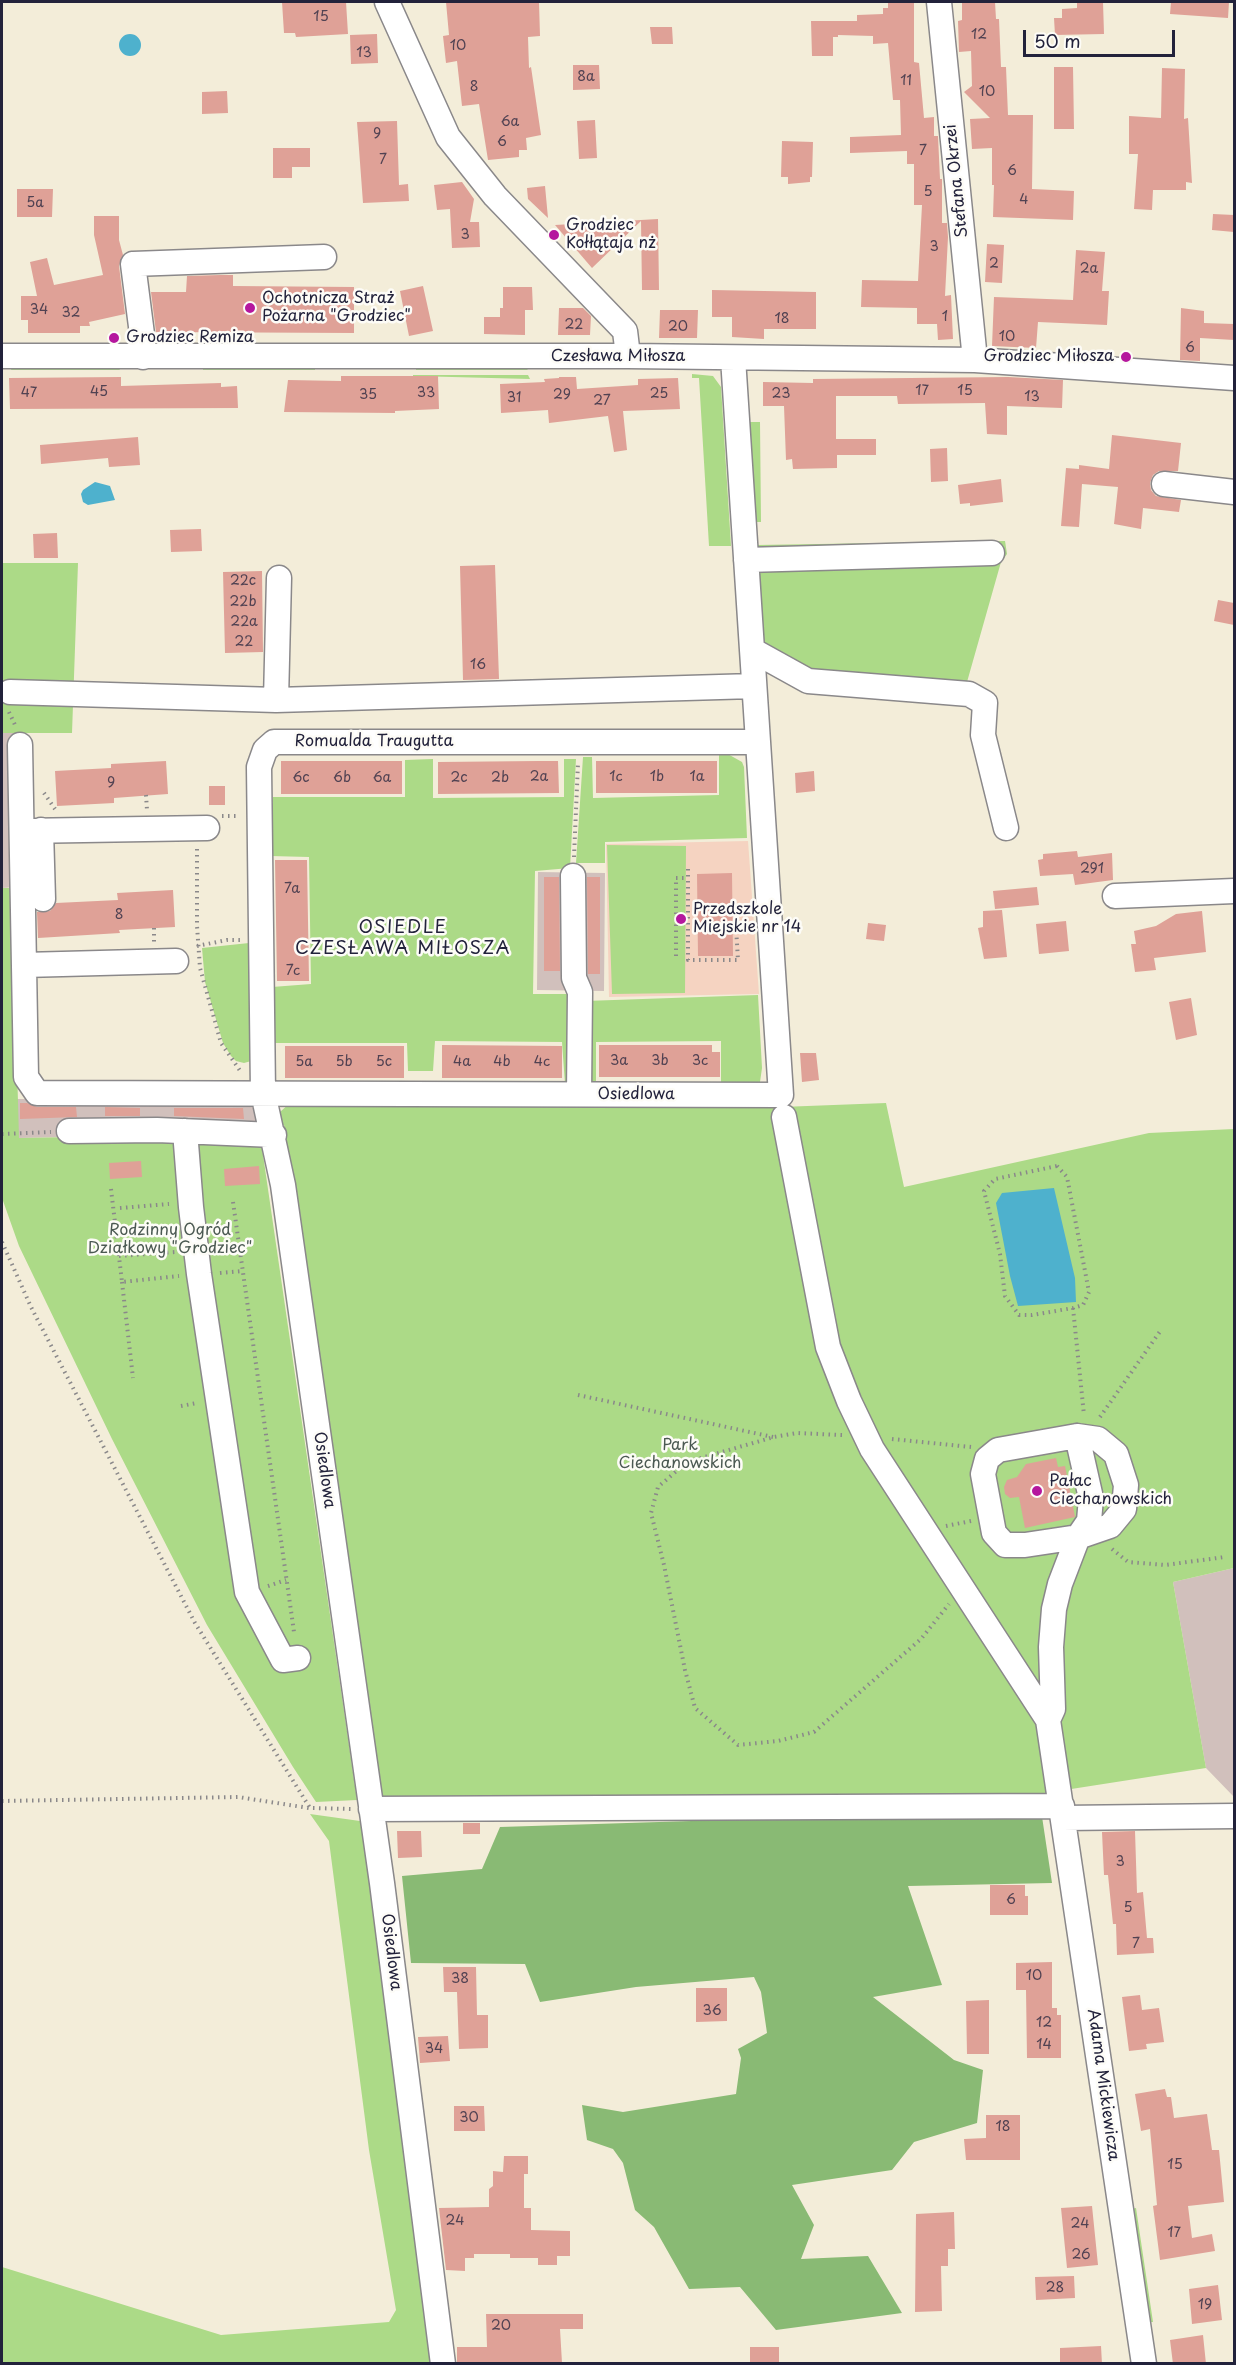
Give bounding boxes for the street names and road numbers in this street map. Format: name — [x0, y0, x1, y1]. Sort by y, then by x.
street label: Stefana Okrzei — [941, 123, 973, 239]
street label: Czesława Miłosza — [551, 347, 685, 367]
street label: Romualda Traugutta — [295, 732, 453, 752]
street label: Osiedlowa — [598, 1085, 674, 1105]
street label: Osiedlowa — [309, 1431, 339, 1509]
street label: Osiedlowa — [377, 1913, 405, 1991]
street label: Adama Mickiewicza — [1083, 2008, 1123, 2162]

